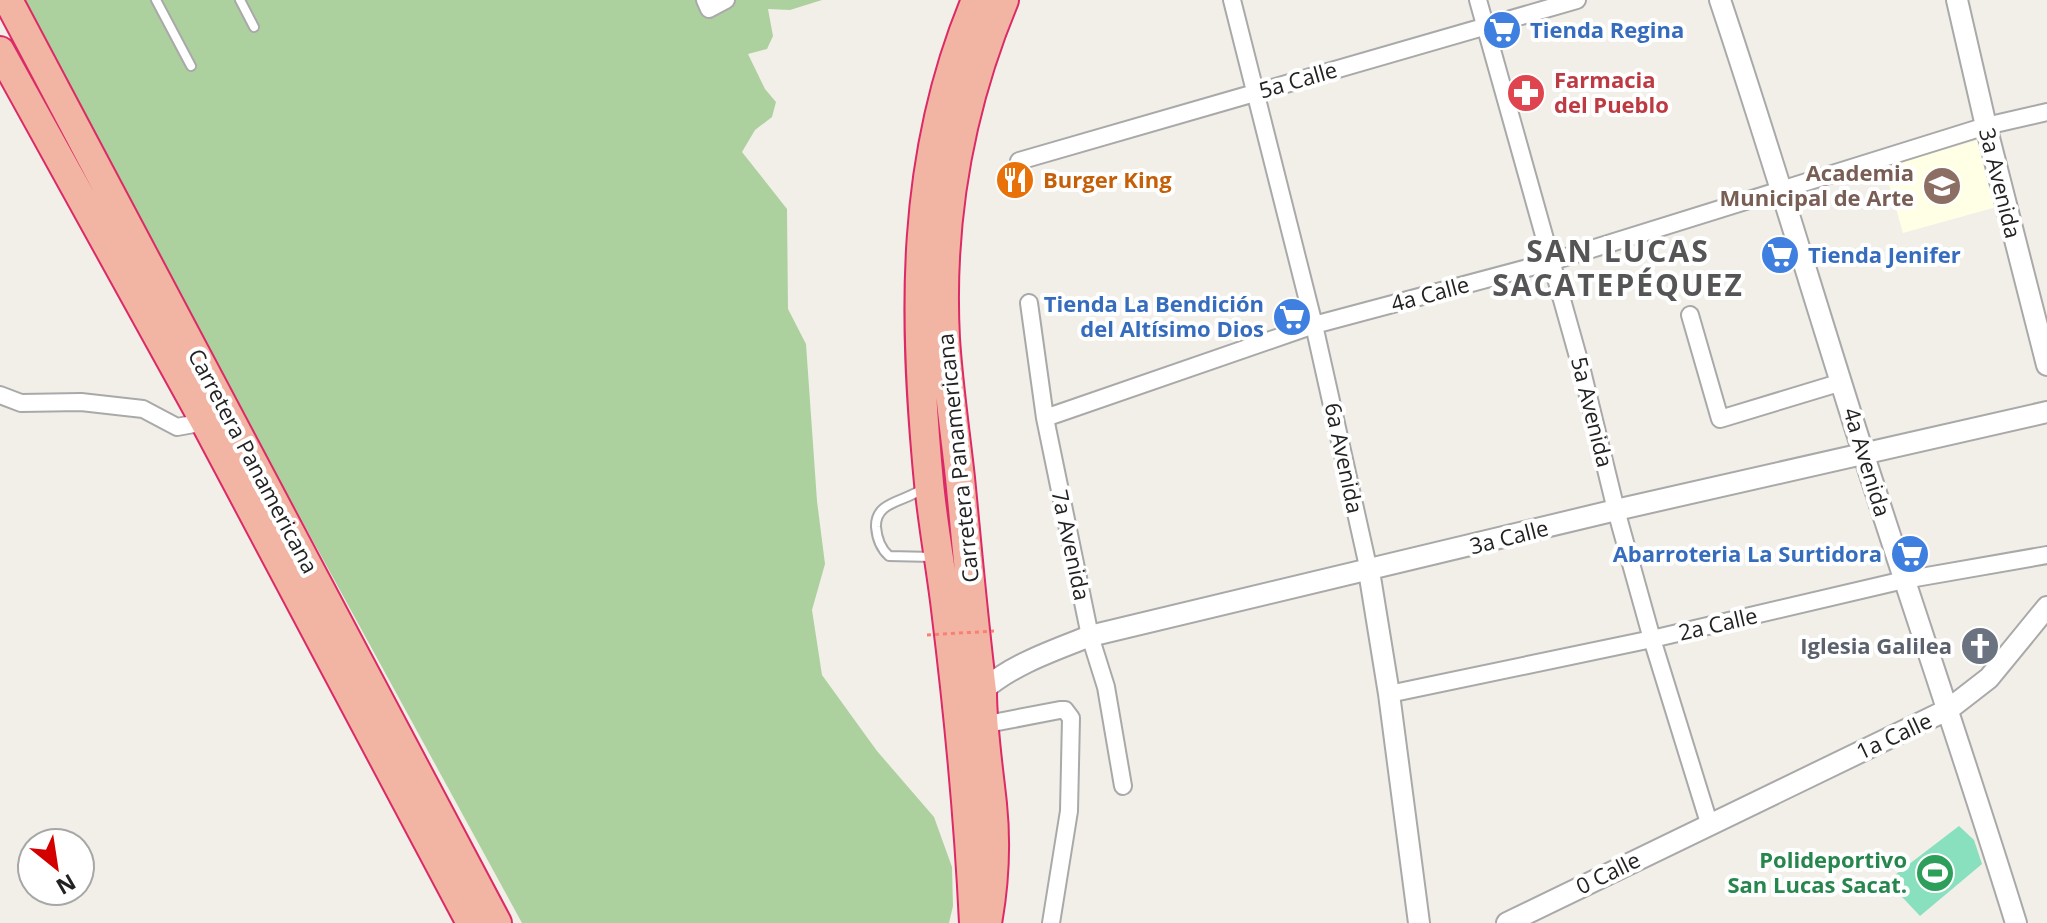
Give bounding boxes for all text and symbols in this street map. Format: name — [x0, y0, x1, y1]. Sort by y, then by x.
supermarket icon: Tienda Regina — [1481, 9, 1523, 51]
place label: Tienda Regina — [1530, 14, 1684, 44]
street label: 5a Calle — [1255, 54, 1340, 104]
place label: Farmacia del Pueblo — [1554, 64, 1669, 119]
pharmacy icon: Farmacia del Pueblo — [1505, 72, 1547, 114]
street label: 3a Avenida — [1973, 125, 2029, 241]
place label: Academia Municipal de Arte — [1720, 157, 1914, 212]
restaurant icon: Burger King — [994, 159, 1036, 201]
place label: Burger King — [1043, 164, 1172, 194]
school or university icon: Academia Municipal de Arte — [1921, 165, 1963, 207]
district label: SAN LUCAS SACATEPÉQUEZ — [1492, 230, 1744, 305]
supermarket icon: Tienda Jenifer — [1759, 234, 1801, 276]
place label: Tienda Jenifer — [1808, 239, 1961, 269]
street label: 4a Calle — [1387, 268, 1472, 318]
place label: Tienda La Bendición del Altísimo Dios — [1044, 288, 1264, 343]
supermarket icon: Tienda La Bendición del Altísimo Dios — [1271, 296, 1313, 338]
street label: Carretera Panamericana — [929, 332, 985, 584]
street label: Carretera Panamericana — [182, 343, 326, 578]
street label: 5a Avenida — [1565, 354, 1621, 470]
street label: 6a Avenida — [1319, 400, 1371, 516]
street label: 4a Avenida — [1837, 404, 1899, 520]
street label: 7a Avenida — [1046, 487, 1098, 603]
street label: 3a Calle — [1466, 512, 1551, 560]
supermarket icon: Abarroteria La Surtidora — [1889, 533, 1931, 575]
place label: Abarroteria La Surtidora — [1613, 538, 1882, 568]
street label: 2a Calle — [1675, 599, 1760, 647]
church icon: Iglesia Galilea — [1959, 625, 2001, 667]
place label: Iglesia Galilea — [1800, 630, 1952, 660]
street label: 1a Calle — [1851, 705, 1936, 766]
north arrow — [16, 827, 96, 907]
street label: 0 Calle — [1570, 844, 1645, 900]
place label: Polideportivo San Lucas Sacat. — [1727, 844, 1907, 899]
sports icon: Polideportivo San Lucas Sacat. — [1914, 852, 1956, 894]
text: N — [51, 868, 82, 903]

